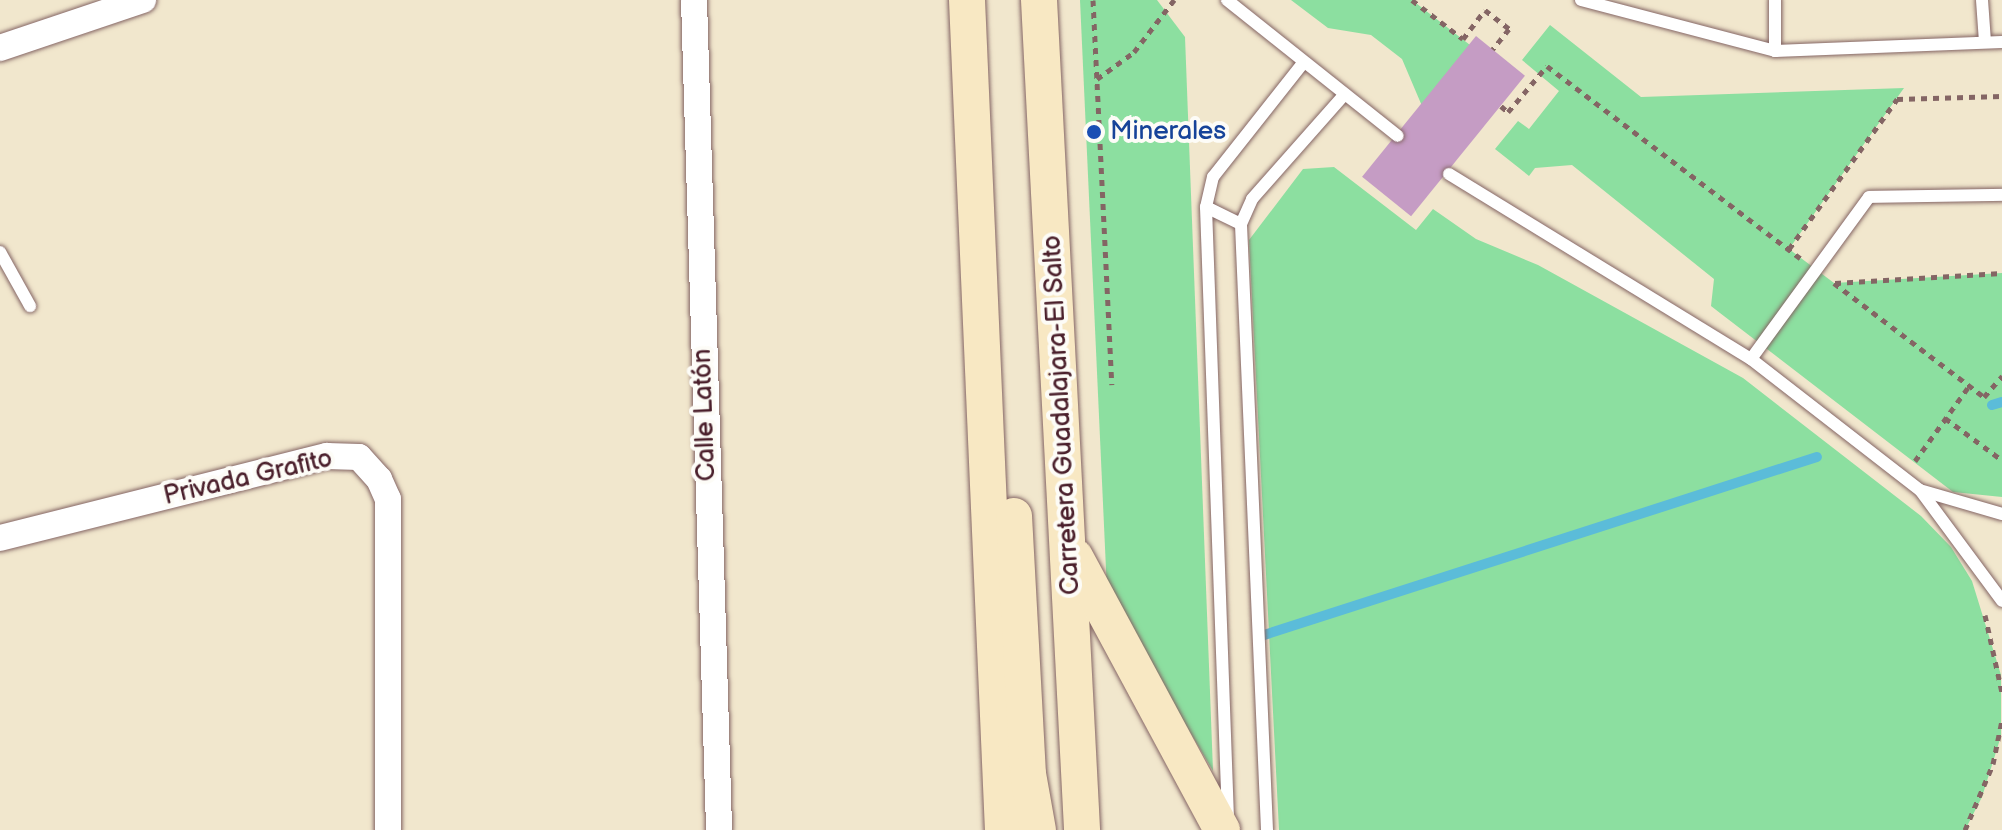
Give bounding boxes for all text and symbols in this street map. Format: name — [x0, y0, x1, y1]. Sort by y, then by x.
place label: Minerales — [1110, 116, 1226, 148]
marker: Minerales — [1085, 123, 1103, 141]
street label: Carretera Guadalajara-El Salto — [1037, 234, 1087, 596]
street label: Calle Latón — [687, 348, 723, 482]
street label: Privada Grafito — [161, 443, 335, 513]

